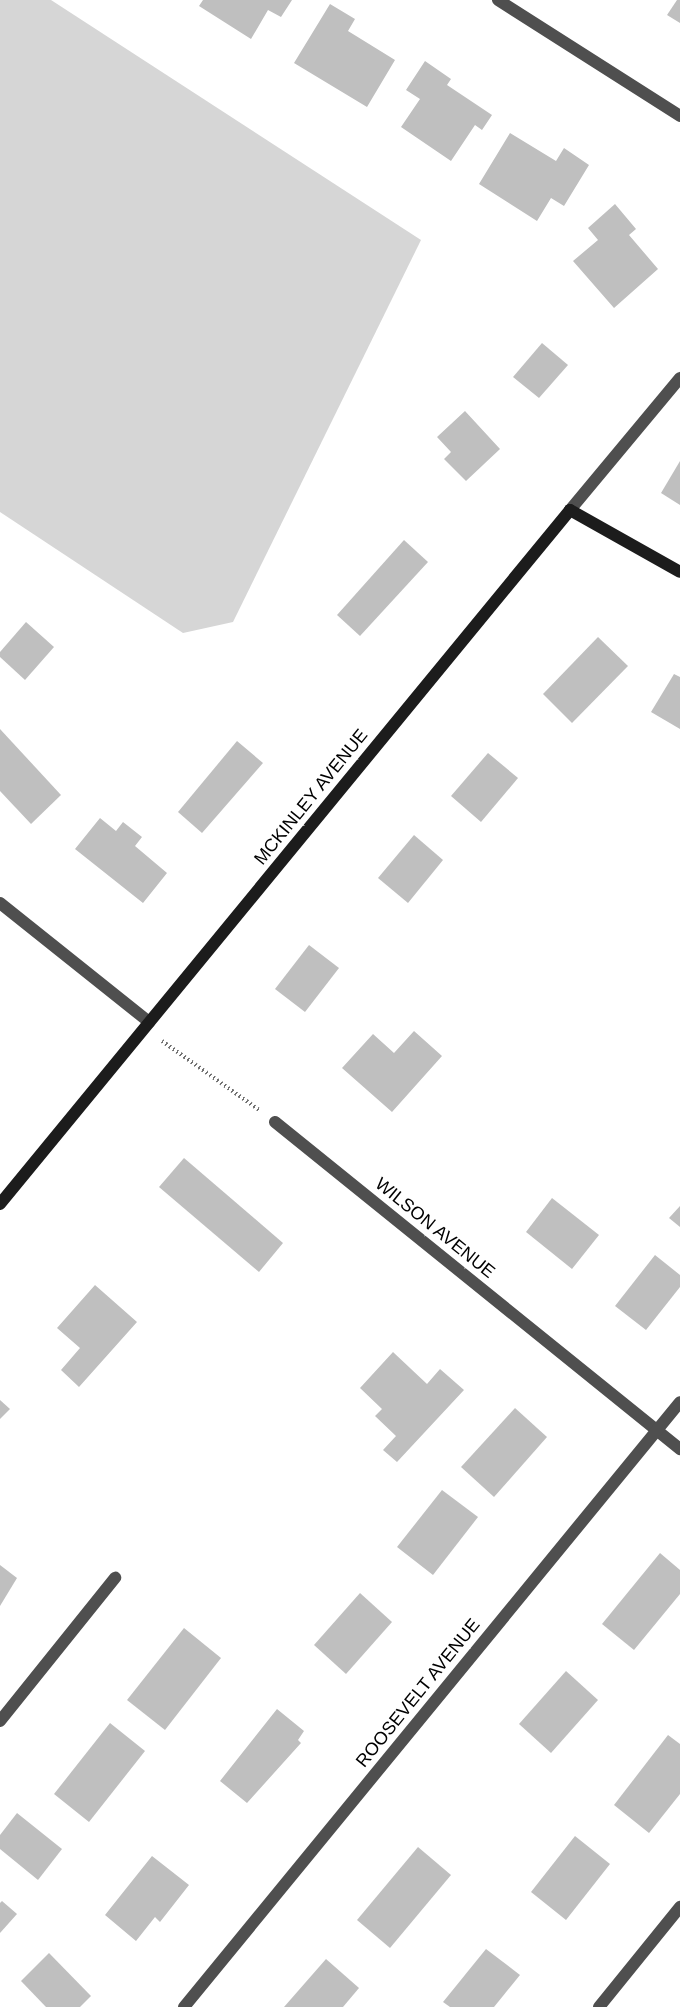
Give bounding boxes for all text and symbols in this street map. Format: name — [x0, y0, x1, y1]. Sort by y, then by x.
street label: MCKINLEY AVENUE — [249, 724, 373, 870]
street label: WILSON AVENUE — [370, 1173, 500, 1283]
street label: ROOSEVELT AVENUE — [351, 1614, 485, 1772]

